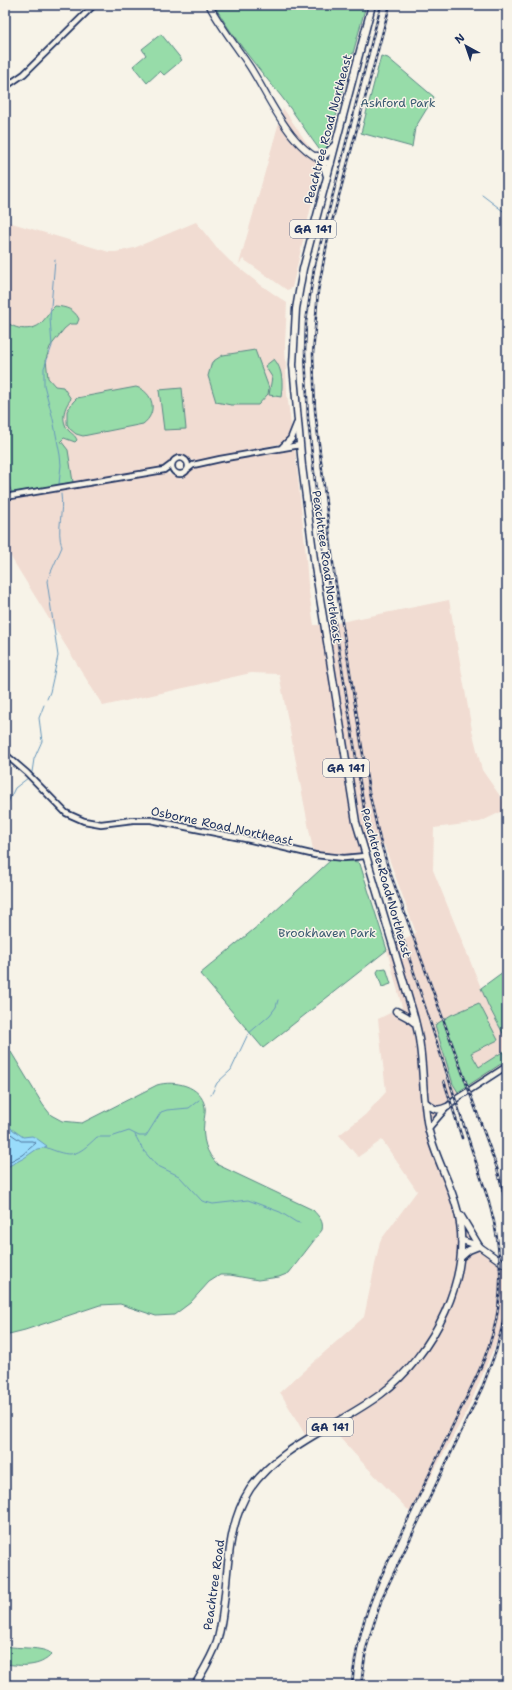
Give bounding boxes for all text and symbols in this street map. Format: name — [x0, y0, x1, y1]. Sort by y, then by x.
north arrow — [446, 26, 486, 66]
text: N — [452, 30, 468, 47]
street label: Peachtree Road Northeast — [300, 52, 356, 206]
park label: Ashford Park — [360, 95, 436, 111]
road number: GA 141 — [290, 220, 336, 238]
street label: Peachtree Road Northeast — [308, 489, 346, 645]
road number: GA 141 — [323, 759, 369, 777]
street label: Osborne Road Northeast — [149, 803, 295, 849]
street label: Peachtree Road Northeast — [357, 807, 415, 959]
park label: Brookhaven Park — [278, 925, 376, 941]
road number: GA 141 — [307, 1418, 353, 1436]
street label: Peachtree Road — [200, 1538, 228, 1631]

